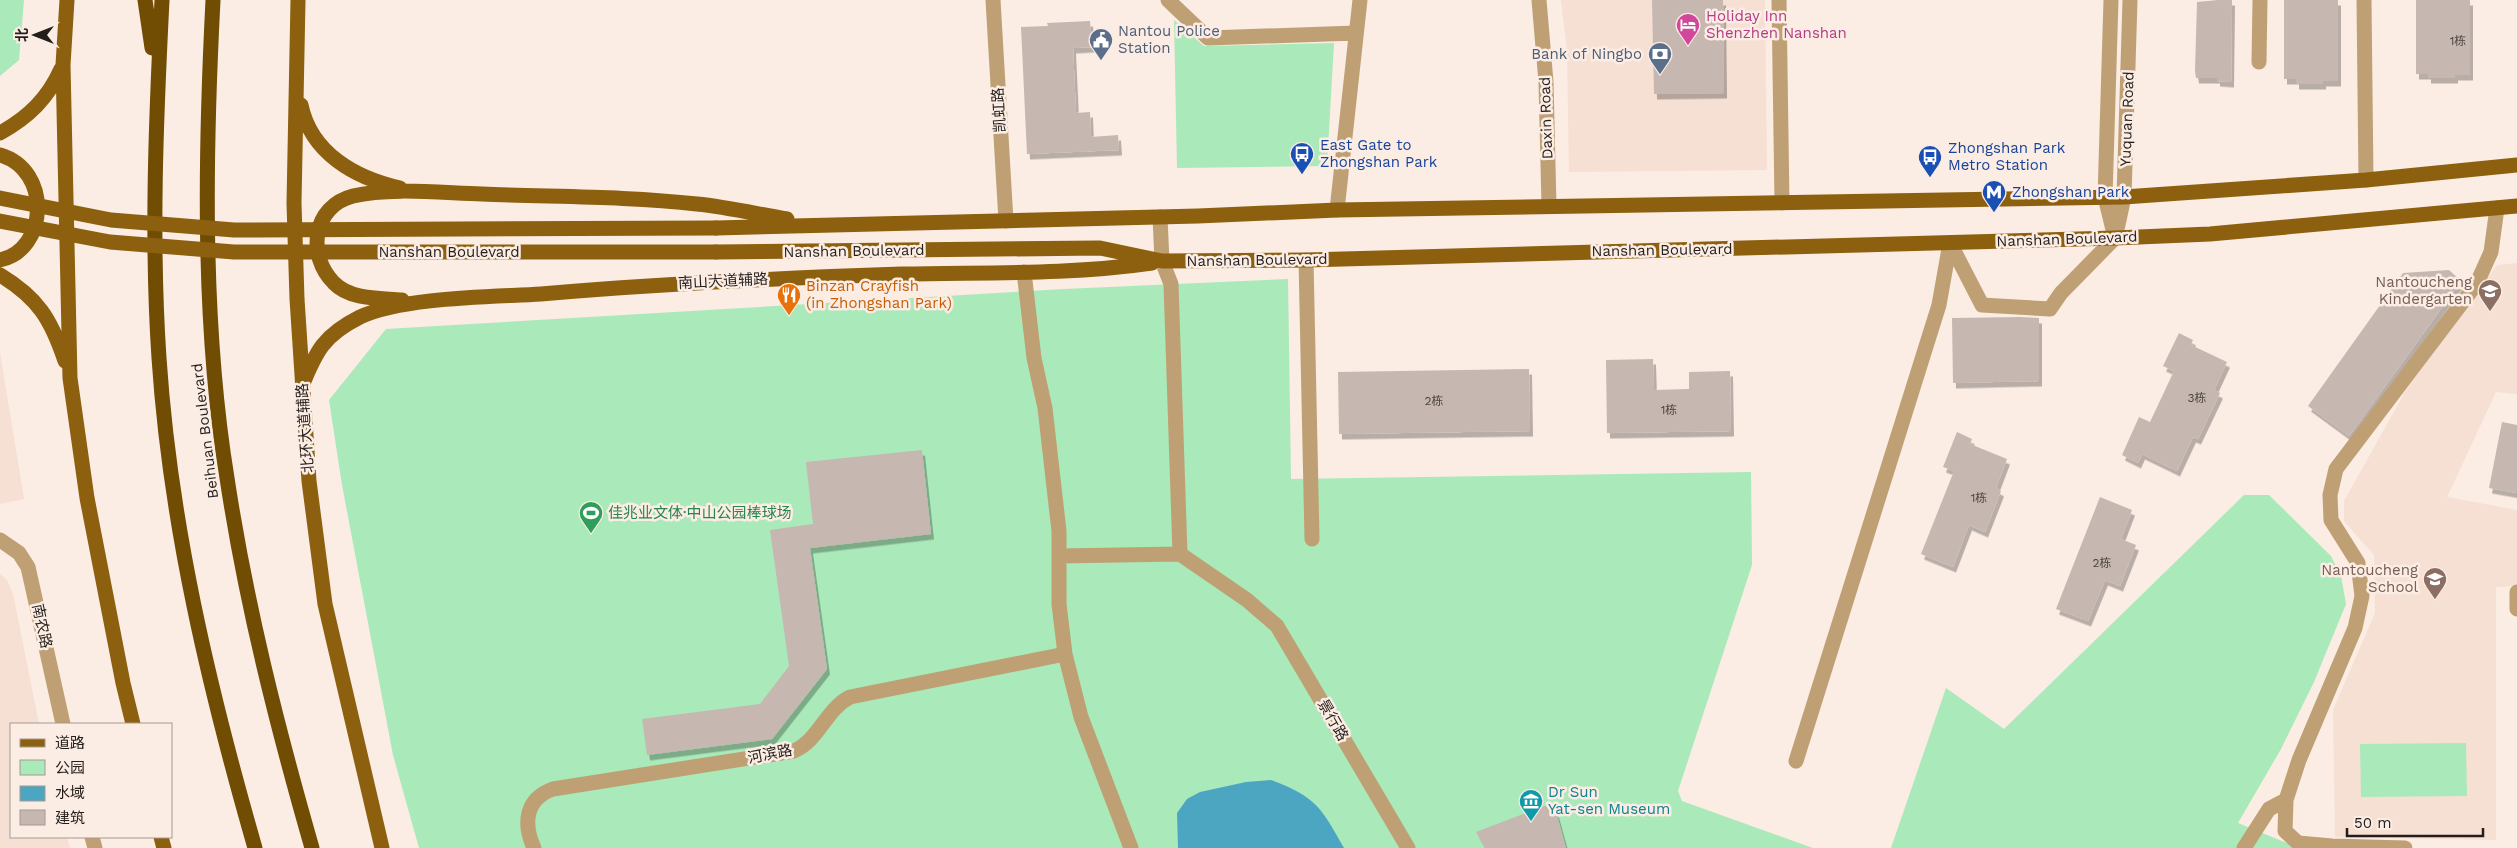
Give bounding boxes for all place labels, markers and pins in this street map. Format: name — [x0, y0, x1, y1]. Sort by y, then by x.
place label: Holiday Inn Shenzhen Nanshan — [1706, 7, 1847, 42]
hotel icon: Holiday Inn Shenzhen Nanshan — [1675, 12, 1701, 46]
place label: Nantou Police Station — [1118, 22, 1220, 57]
public building icon: Nantou Police Station — [1088, 27, 1114, 61]
bank icon: Bank of Ningbo — [1647, 41, 1673, 75]
place label: Bank of Ningbo — [1531, 45, 1642, 63]
place label: East Gate to Zhongshan Park — [1320, 136, 1438, 171]
place label: Zhongshan Park Metro Station — [1948, 139, 2066, 174]
bus stop icon: East Gate to Zhongshan Park — [1289, 141, 1315, 175]
bus stop icon: Zhongshan Park Metro Station — [1917, 144, 1943, 178]
metro station icon: Zhongshan Park — [1981, 179, 2007, 213]
place label: Zhongshan Park — [2012, 183, 2130, 201]
place label: Nantoucheng Kindergarten — [2375, 273, 2472, 308]
place label: Binzan Crayfish (in Zhongshan Park) — [806, 277, 952, 312]
school or university icon: Nantoucheng Kindergarten — [2477, 278, 2503, 312]
restaurant icon: Binzan Crayfish (in Zhongshan Park) — [776, 282, 802, 316]
sports icon: 佳兆业文体·中山公园棒球场 — [578, 500, 604, 534]
place label: 佳兆业文体·中山公园棒球场 — [608, 504, 791, 522]
place label: Nantoucheng School — [2321, 561, 2418, 596]
school or university icon: Nantoucheng School — [2422, 566, 2448, 600]
place label: Dr Sun Yat-sen Museum — [1548, 783, 1670, 818]
museum icon: Dr Sun Yat-sen Museum — [1518, 788, 1544, 822]

